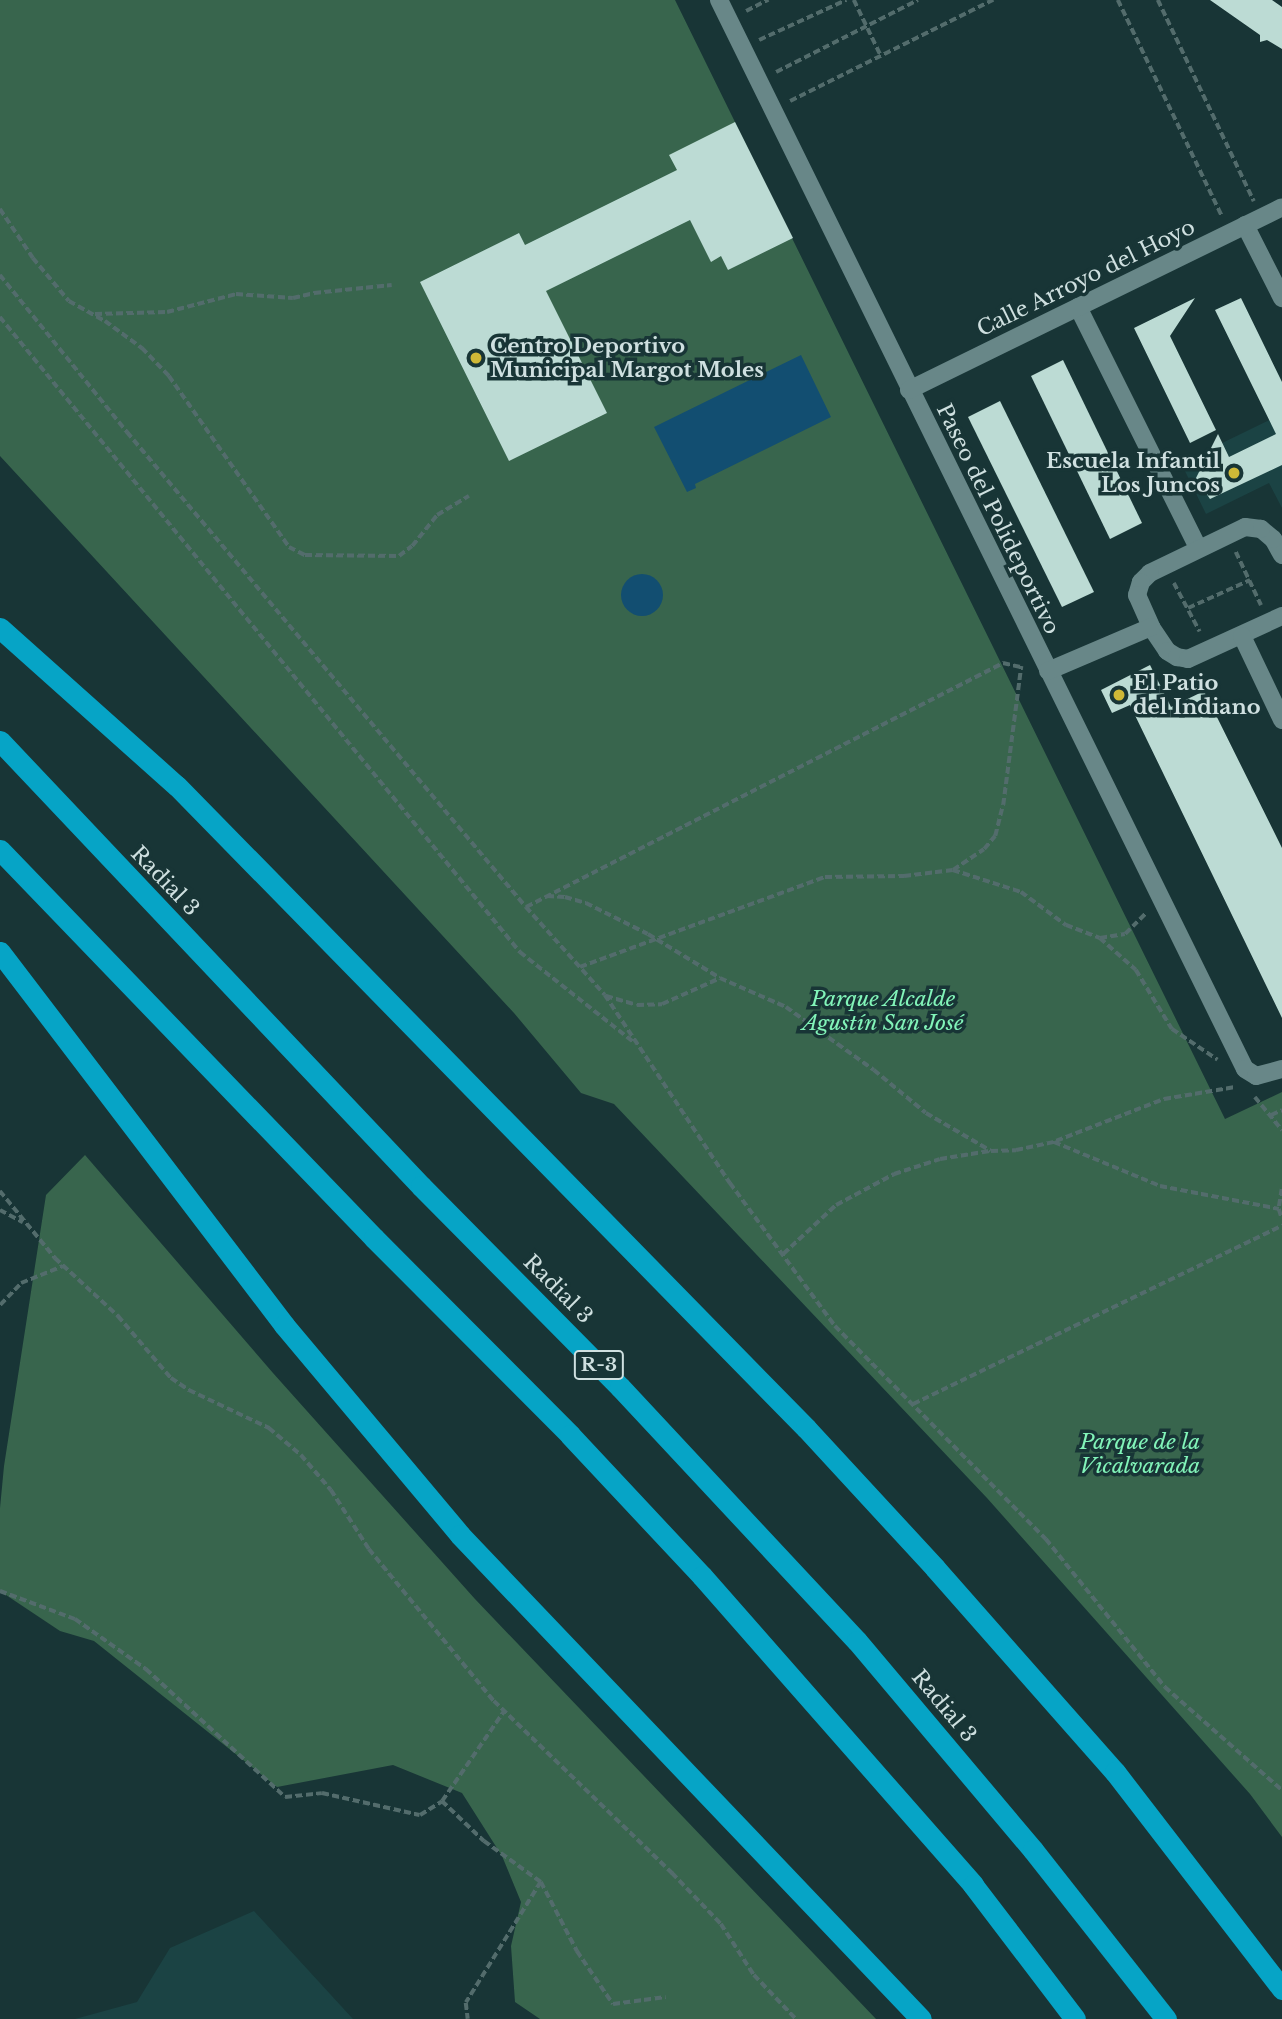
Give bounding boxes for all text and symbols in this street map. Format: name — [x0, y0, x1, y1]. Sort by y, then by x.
street label: Calle Arroyo del Hoyo — [973, 214, 1199, 342]
place label: Centro Deportivo Municipal Margot Moles — [490, 333, 764, 383]
marker: Centro Deportivo Municipal Margot Moles — [468, 350, 484, 366]
street label: Paseo del Polideportivo — [931, 400, 1065, 638]
place label: Escuela Infantil Los Juncos — [1046, 448, 1220, 498]
marker: Escuela Infantil Los Juncos — [1226, 465, 1242, 481]
place label: El Patio del Indiano — [1133, 670, 1261, 720]
marker: El Patio del Indiano — [1111, 687, 1127, 703]
street label: Radial 3 — [126, 841, 204, 921]
park label: Parque Alcalde Agustín San José — [801, 986, 965, 1036]
street label: Radial 3 — [518, 1249, 598, 1329]
road number: R-3 — [573, 1350, 625, 1380]
park label: Parque de la Vicalvarada — [1080, 1429, 1200, 1479]
street label: Radial 3 — [906, 1665, 982, 1747]

